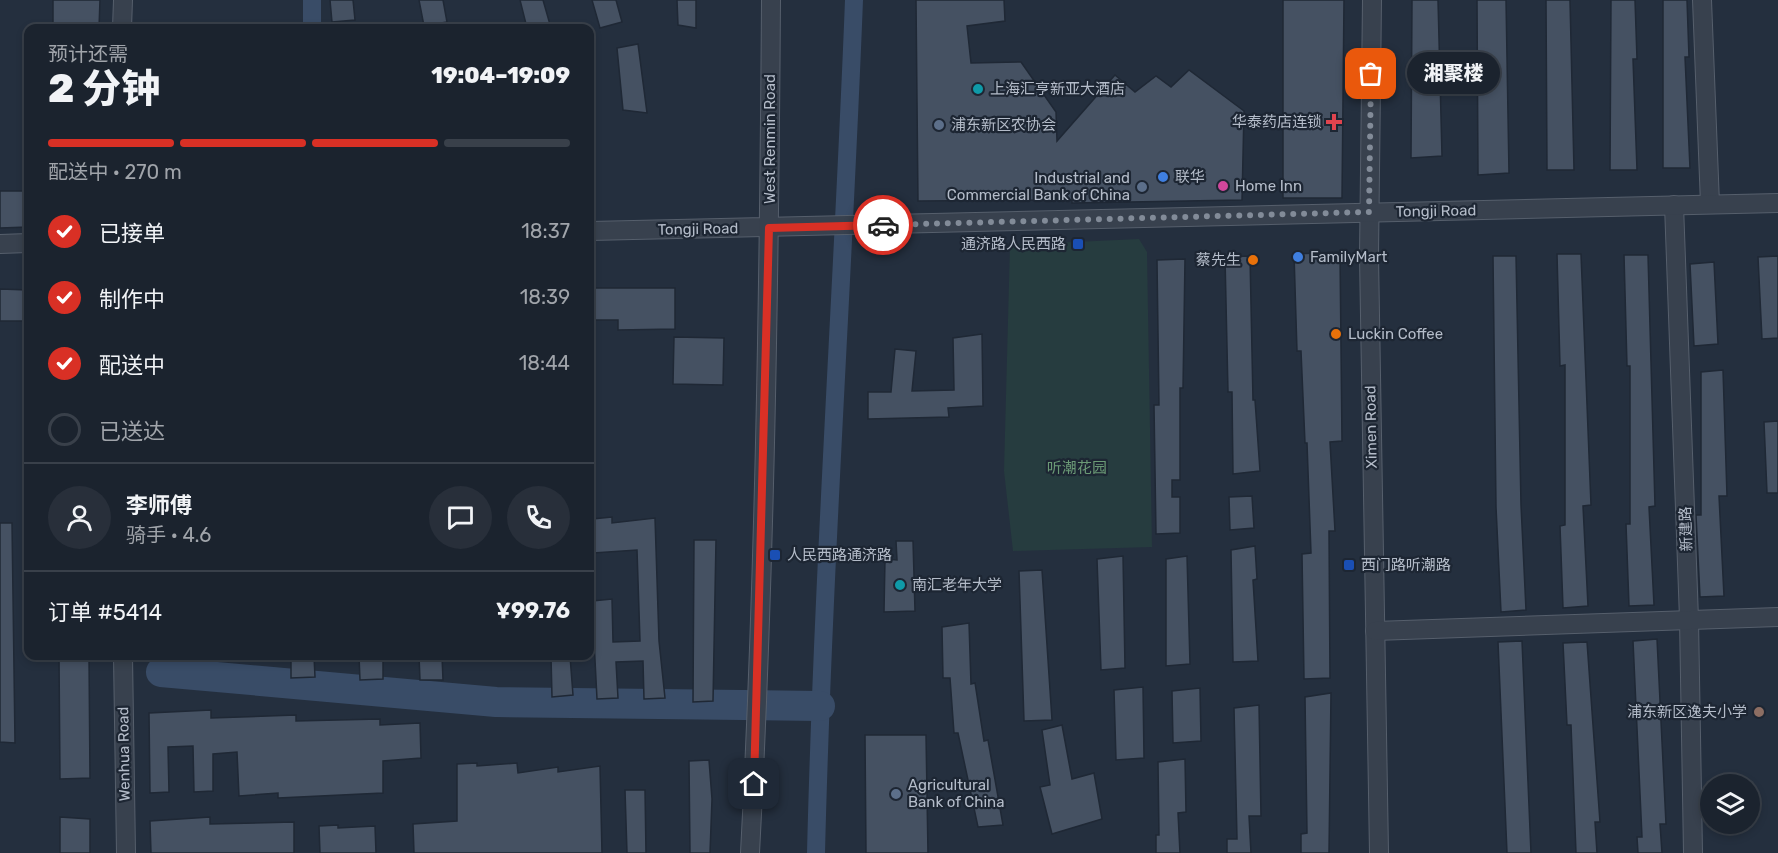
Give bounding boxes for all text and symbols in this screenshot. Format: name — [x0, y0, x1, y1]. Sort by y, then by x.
text: 预计还需 — [48, 42, 128, 66]
pin — [1345, 48, 1396, 99]
callout: 湘聚楼 — [1407, 53, 1500, 95]
icon: bag — [1354, 57, 1387, 90]
text: 湘聚楼 — [1424, 61, 1484, 85]
text: 19:04–19:09 — [431, 62, 570, 89]
text: 2 分钟 — [48, 66, 160, 112]
street label: West Renmin Road — [761, 74, 779, 204]
place label: 上海汇亨新亚大酒店 — [990, 80, 1125, 98]
marker: 上海汇亨新亚大酒店 — [971, 82, 985, 96]
place label: 华泰药店连锁 — [1232, 113, 1322, 131]
marker: 华泰药店连锁 — [1327, 115, 1341, 129]
place label: 浦东新区农协会 — [951, 116, 1056, 134]
marker: 浦东新区农协会 — [932, 118, 946, 132]
text: 配送中 · 270 m — [48, 160, 182, 184]
place label: 联华 — [1175, 168, 1205, 186]
place label: Industrial and Commercial Bank of China — [947, 169, 1130, 204]
marker: 联华 — [1156, 170, 1170, 184]
place label: Home Inn — [1235, 177, 1302, 195]
marker: Home Inn — [1216, 179, 1230, 193]
marker: Industrial and Commercial Bank of China — [1135, 180, 1149, 194]
courier — [853, 195, 913, 255]
street label: Tongji Road — [1396, 201, 1476, 221]
icon: car — [867, 209, 900, 242]
icon: check — [48, 215, 81, 248]
text: 18:37 — [521, 219, 570, 243]
street label: Tongji Road — [658, 219, 738, 239]
text: 已接单 — [99, 220, 165, 247]
place label: 通济路人民西路 — [961, 235, 1066, 253]
marker: 通济路人民西路 — [1071, 237, 1085, 251]
place label: FamilyMart — [1310, 248, 1387, 266]
marker: FamilyMart — [1291, 250, 1305, 264]
place label: 蔡先生 — [1196, 251, 1241, 269]
marker: 蔡先生 — [1246, 253, 1260, 267]
icon: check — [48, 281, 81, 314]
text: 18:39 — [520, 285, 570, 309]
text: 制作中 — [99, 286, 165, 313]
place label: Luckin Coffee — [1348, 325, 1443, 343]
marker: Luckin Coffee — [1329, 327, 1343, 341]
icon: check — [48, 347, 81, 380]
text: 18:44 — [519, 351, 570, 375]
text: 配送中 — [99, 352, 165, 379]
street label: Ximen Road — [1361, 385, 1381, 469]
text: 已送达 — [99, 418, 165, 445]
park label: 听潮花园 — [1047, 459, 1107, 477]
button: person — [48, 486, 111, 549]
button: chat — [429, 486, 492, 549]
button: phone — [507, 486, 570, 549]
text: 李师傅 — [126, 492, 192, 519]
street label: 新建路 — [1676, 506, 1696, 552]
text: 骑手 · 4.6 — [126, 523, 211, 547]
place label: 人民西路通济路 — [787, 546, 892, 564]
marker: 人民西路通济路 — [768, 548, 782, 562]
place label: 西门路听潮路 — [1361, 556, 1451, 574]
marker: 西门路听潮路 — [1342, 558, 1356, 572]
place label: 南汇老年大学 — [912, 576, 1002, 594]
marker: 南汇老年大学 — [893, 578, 907, 592]
text: ¥99.76 — [496, 597, 570, 624]
text: 订单 #5414 — [48, 599, 162, 626]
place label: 浦东新区逸夫小学 — [1627, 703, 1747, 721]
marker: 浦东新区逸夫小学 — [1752, 705, 1766, 719]
street label: Wenhua Road — [114, 706, 134, 802]
pin — [728, 758, 779, 809]
icon: home — [737, 767, 770, 800]
map controls — [1700, 774, 1760, 834]
button: layers — [1700, 774, 1760, 834]
place label: Agricultural Bank of China — [908, 776, 1004, 811]
marker: Agricultural Bank of China — [889, 787, 903, 801]

